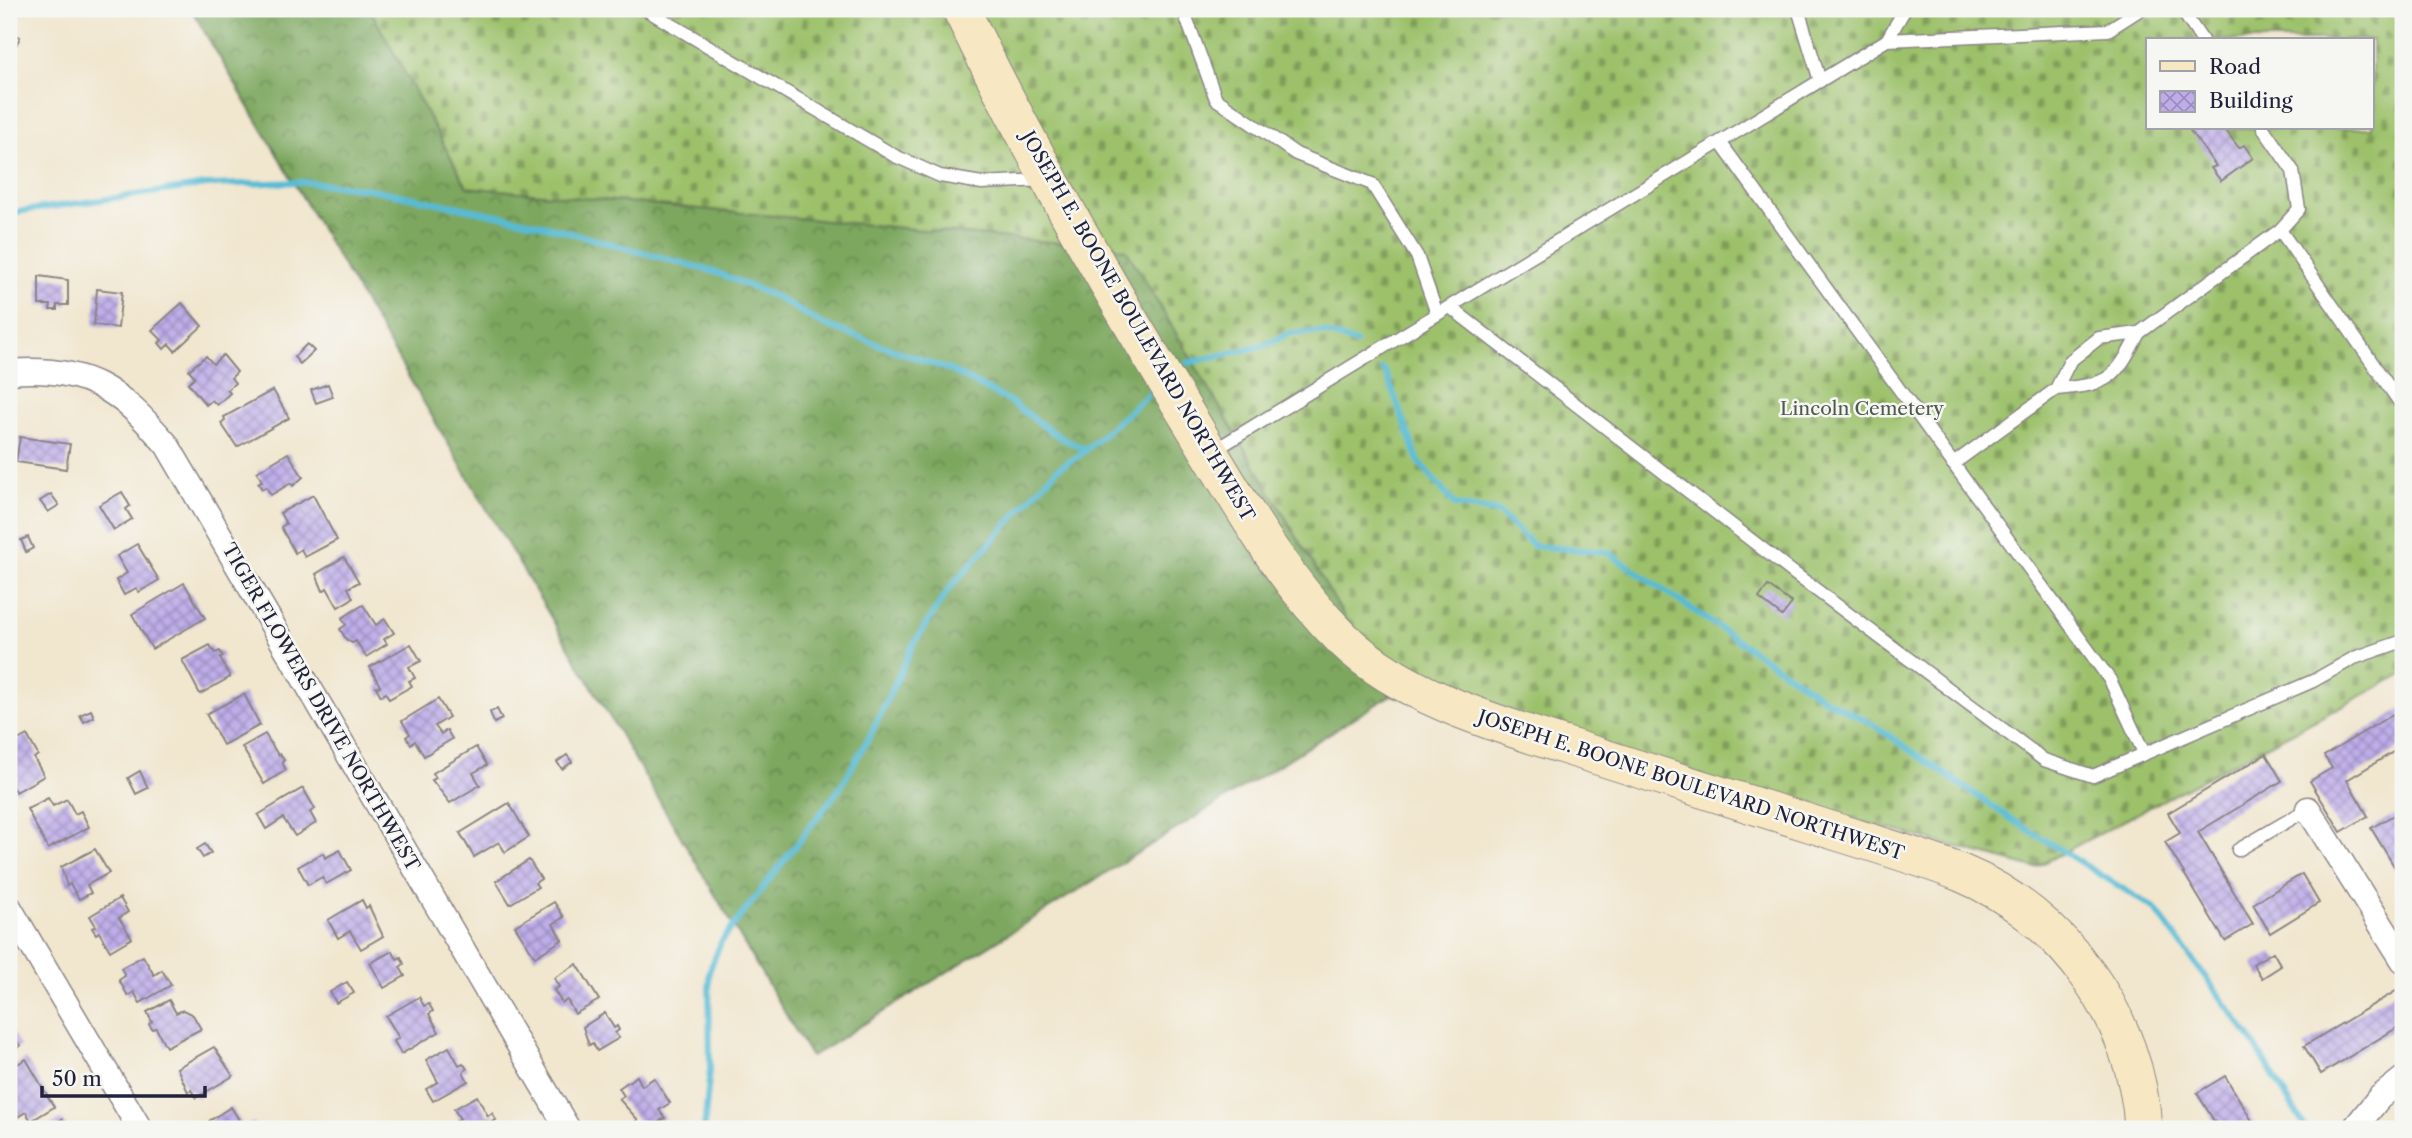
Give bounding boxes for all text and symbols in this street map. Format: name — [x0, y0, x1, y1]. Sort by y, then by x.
legend — [2146, 38, 2374, 130]
text: Road — [2209, 54, 2261, 79]
text: Building — [2209, 88, 2294, 113]
street label: JOSEPH E. BOONE BOULEVARD NORTHWEST — [1015, 124, 1260, 526]
park label: Lincoln Cemetery — [1780, 397, 1944, 420]
street label: TIGER FLOWERS DRIVE NORTHWEST — [217, 539, 425, 876]
street label: JOSEPH E. BOONE BOULEVARD NORTHWEST — [1472, 704, 1908, 865]
scale bar — [42, 1054, 205, 1098]
text: 50 m — [52, 1066, 102, 1091]

